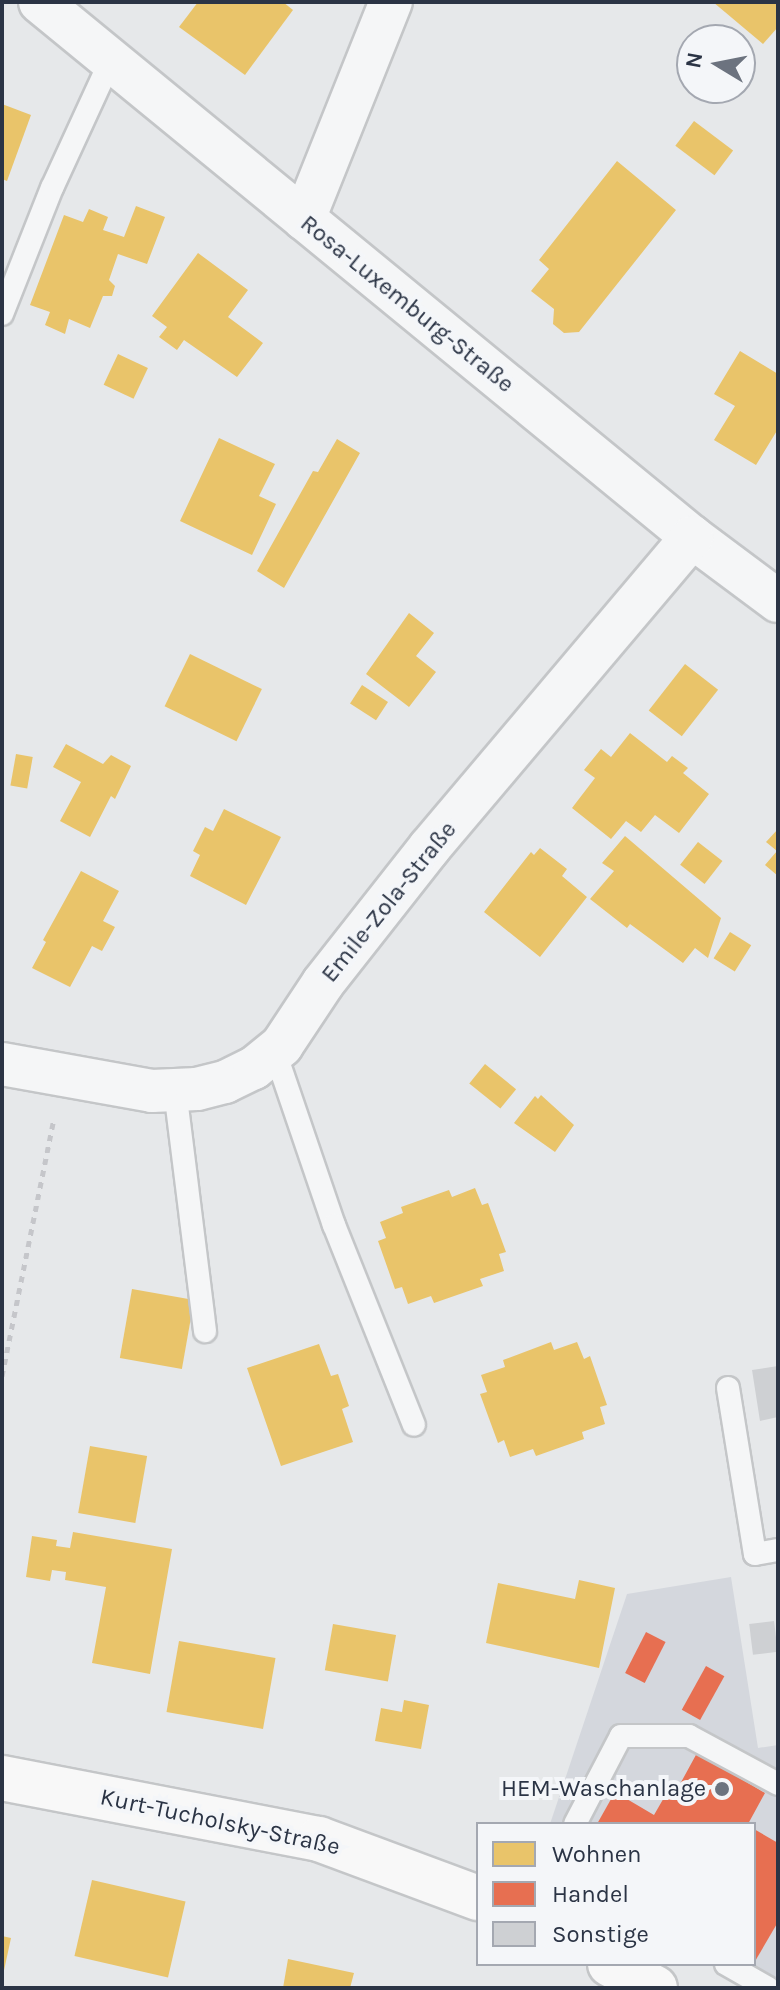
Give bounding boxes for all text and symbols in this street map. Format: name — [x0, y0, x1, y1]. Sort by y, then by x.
north arrow — [676, 24, 756, 104]
text: N — [680, 50, 709, 70]
street label: Rosa-Luxemburg-Straße — [294, 209, 520, 399]
street label: Emile-Zola-Straße — [315, 816, 463, 988]
place label: HEM-Waschanlage — [501, 1775, 706, 1803]
marker: HEM-Waschanlage — [713, 1780, 731, 1798]
street label: Kurt-Tucholsky-Straße — [97, 1782, 343, 1862]
legend — [476, 1822, 756, 1966]
text: Wohnen — [552, 1840, 642, 1868]
text: Handel — [552, 1880, 629, 1908]
text: Sonstige — [552, 1920, 649, 1948]

